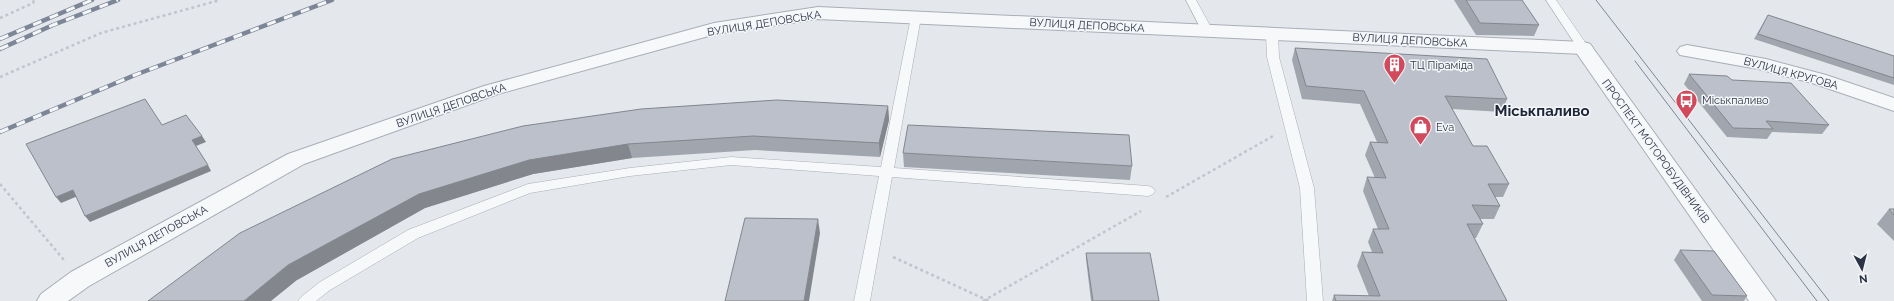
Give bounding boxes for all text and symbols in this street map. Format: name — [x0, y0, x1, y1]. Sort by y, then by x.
street label: ВУЛИЦЯ ДЕПОВСЬКА — [706, 8, 823, 39]
street label: ВУЛИЦЯ ДЕПОВСЬКА — [1029, 16, 1145, 35]
street label: ВУЛИЦЯ ДЕПОВСЬКА — [1352, 31, 1468, 50]
building icon: ТЦ Піраміда — [1381, 52, 1407, 85]
street label: ВУЛИЦЯ КРУГОВА — [1742, 55, 1840, 93]
place label: ТЦ Піраміда — [1410, 59, 1473, 72]
street label: ПРОСПЕКТ МОТОРОБУДІВНИКІВ — [1599, 77, 1712, 226]
street label: ВУЛИЦЯ ДЕПОВСЬКА — [394, 80, 508, 130]
bus stop icon: Міськпаливо — [1674, 87, 1700, 120]
place label: Міськпаливо — [1702, 94, 1769, 107]
district label: Міськпаливо — [1495, 102, 1589, 120]
shop icon: Eva — [1408, 114, 1434, 147]
place label: Eva — [1436, 121, 1454, 134]
street label: ВУЛИЦЯ ДЕПОВСЬКА — [103, 203, 210, 270]
north arrow — [1842, 249, 1882, 289]
text: N — [1858, 271, 1868, 285]

